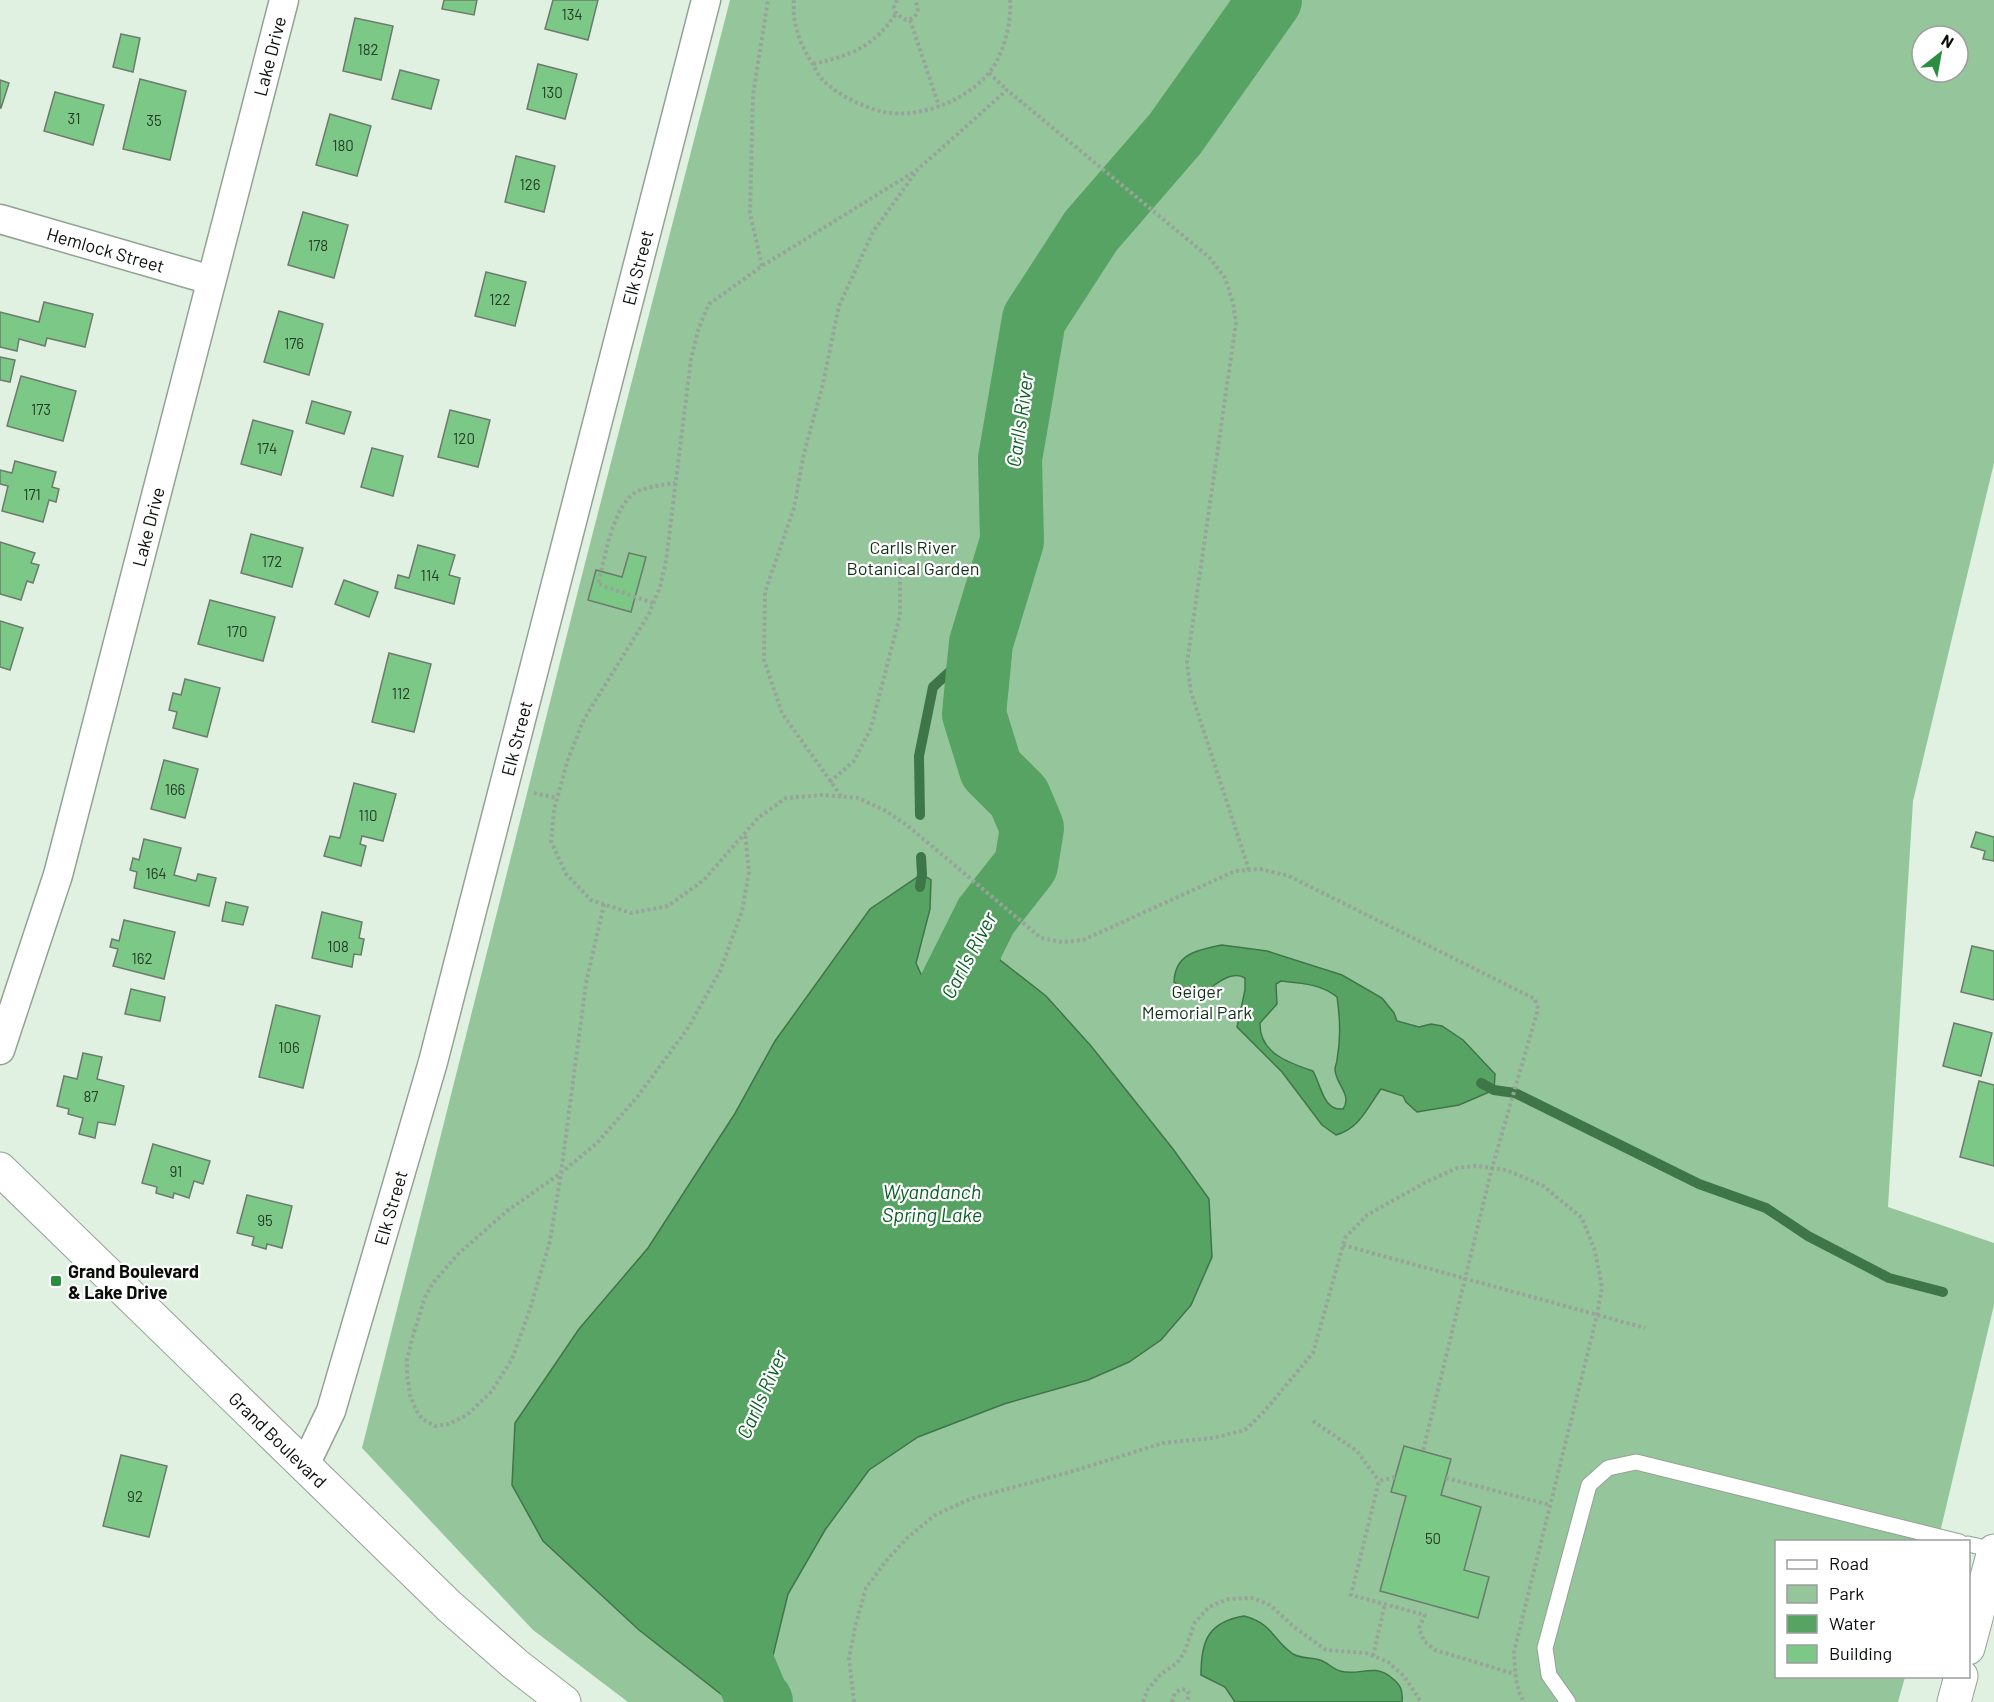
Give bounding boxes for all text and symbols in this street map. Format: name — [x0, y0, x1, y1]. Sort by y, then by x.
house number: 134 — [561, 5, 583, 23]
street label: Lake Drive — [249, 14, 290, 98]
north arrow — [1910, 24, 1970, 84]
text: N — [1939, 30, 1957, 52]
house number: 182 — [357, 40, 379, 58]
house number: 130 — [541, 83, 563, 101]
house number: 31 — [68, 109, 80, 127]
house number: 35 — [146, 111, 162, 129]
house number: 180 — [332, 136, 354, 154]
house number: 126 — [519, 175, 541, 193]
street label: Hemlock Street — [44, 222, 167, 277]
street label: Elk Street — [617, 228, 657, 308]
house number: 178 — [308, 236, 328, 254]
house number: 122 — [489, 290, 511, 308]
house number: 176 — [284, 334, 304, 352]
water label: Carlls River — [1001, 371, 1038, 468]
house number: 173 — [31, 400, 51, 418]
house number: 120 — [453, 429, 475, 447]
house number: 174 — [257, 439, 277, 457]
house number: 171 — [23, 485, 41, 503]
street label: Lake Drive — [127, 485, 169, 569]
park label: Carlls River Botanical Garden — [846, 536, 980, 579]
house number: 172 — [262, 552, 282, 570]
house number: 114 — [421, 566, 439, 584]
house number: 170 — [227, 622, 247, 640]
house number: 112 — [392, 684, 410, 702]
street label: Elk Street — [496, 698, 536, 778]
house number: 166 — [165, 780, 185, 798]
house number: 110 — [358, 806, 378, 824]
house number: 164 — [145, 864, 167, 882]
water label: Carlls River — [935, 907, 1001, 1002]
house number: 108 — [327, 937, 349, 955]
house number: 162 — [131, 949, 153, 967]
park label: Geiger Memorial Park — [1142, 980, 1252, 1023]
house number: 106 — [278, 1038, 300, 1056]
house number: 87 — [84, 1087, 98, 1105]
house number: 91 — [170, 1162, 182, 1180]
street label: Elk Street — [369, 1168, 412, 1248]
water label: Wyandanch Spring Lake — [882, 1179, 982, 1226]
house number: 95 — [257, 1211, 273, 1229]
place label: Grand Boulevard & Lake Drive — [68, 1260, 199, 1303]
marker: Grand Boulevard & Lake Drive — [49, 1274, 63, 1288]
water label: Carlls River — [731, 1345, 792, 1442]
street label: Grand Boulevard — [225, 1387, 332, 1492]
house number: 92 — [127, 1487, 143, 1505]
house number: 50 — [1425, 1529, 1441, 1547]
legend — [1775, 1540, 1970, 1678]
text: Road — [1829, 1552, 1869, 1574]
text: Park — [1829, 1582, 1864, 1604]
text: Water — [1829, 1612, 1876, 1634]
text: Building — [1829, 1642, 1892, 1664]

